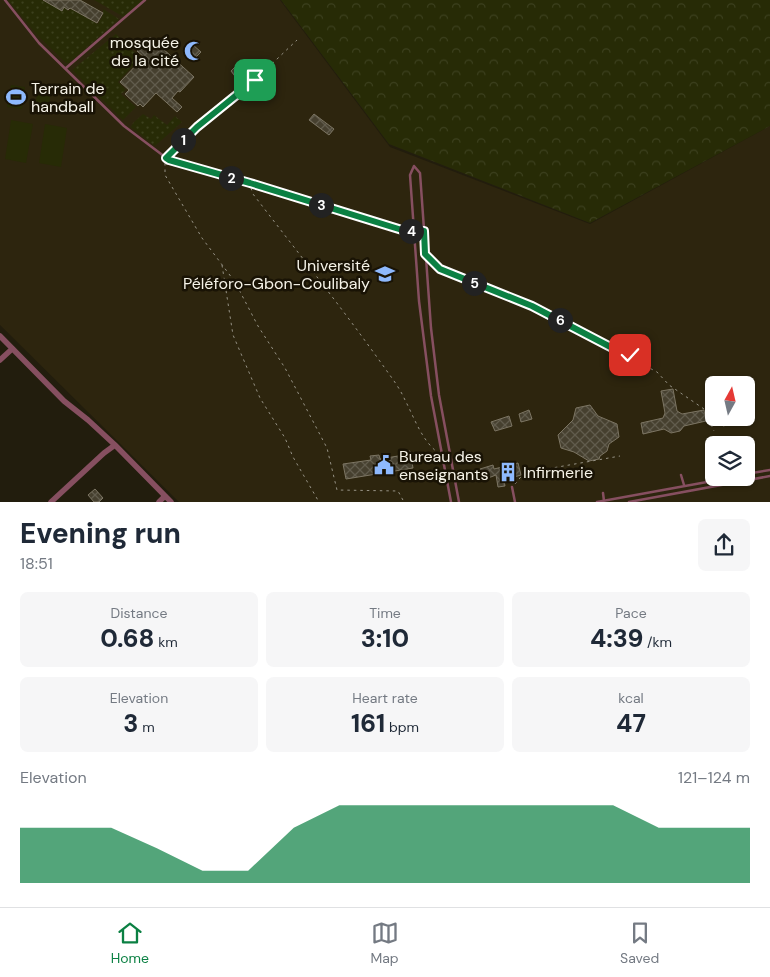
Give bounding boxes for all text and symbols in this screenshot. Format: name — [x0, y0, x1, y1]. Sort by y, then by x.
place label: mosquée de la cité — [110, 32, 179, 71]
mosque icon: mosquée de la cité — [183, 40, 205, 62]
pin — [234, 59, 276, 101]
icon: arrive — [241, 66, 269, 94]
place label: Terrain de handball — [31, 78, 105, 117]
sports icon: Terrain de handball — [5, 86, 27, 108]
pin: 1 — [170, 128, 196, 152]
text: 1 — [181, 131, 186, 149]
pin: 2 — [218, 166, 244, 190]
text: 2 — [227, 169, 236, 187]
pin: 3 — [308, 192, 334, 218]
text: 3 — [317, 196, 326, 214]
pin: 4 — [398, 218, 424, 244]
text: 4 — [407, 222, 416, 240]
place label: Université Péléforo-Gbon-Coulibaly — [183, 255, 370, 294]
school or university icon: Université Péléforo-Gbon-Coulibaly — [374, 263, 396, 285]
pin: 5 — [462, 270, 486, 296]
text: 5 — [470, 274, 479, 292]
pin: 6 — [548, 308, 572, 332]
text: 6 — [556, 311, 565, 329]
pin — [609, 334, 651, 376]
icon: check — [616, 341, 644, 369]
north arrow — [705, 376, 755, 426]
map controls — [705, 376, 755, 486]
button: layers — [705, 436, 755, 486]
place label: Bureau des enseignants — [399, 446, 489, 485]
public building icon: Bureau des enseignants — [373, 454, 395, 476]
building icon: Infirmerie — [497, 461, 519, 483]
place label: Infirmerie — [523, 462, 593, 483]
text: Evening run — [20, 515, 181, 552]
button: share — [698, 519, 750, 571]
text: 18:51 — [20, 553, 53, 574]
text: Distance — [111, 604, 167, 622]
text: Time — [369, 604, 401, 622]
text: Pace — [615, 604, 647, 622]
text: 0.68 — [100, 622, 154, 655]
text: 3:10 — [361, 622, 409, 655]
text: 4:39 — [590, 622, 643, 655]
text: km — [154, 633, 178, 651]
text: /km — [643, 633, 672, 651]
text: Elevation — [110, 689, 168, 707]
text: Heart rate — [352, 689, 418, 707]
text: kcal — [618, 689, 644, 707]
text: 3 — [123, 707, 138, 740]
text: 161 — [351, 707, 385, 740]
text: 47 — [616, 707, 646, 740]
text: m — [138, 718, 155, 736]
text: bpm — [385, 718, 419, 736]
text: Elevation — [20, 767, 87, 788]
text: 121–124 m — [678, 767, 750, 788]
tab: Home — [111, 919, 149, 967]
tab: Map — [370, 919, 399, 967]
tab: Saved — [620, 919, 659, 967]

